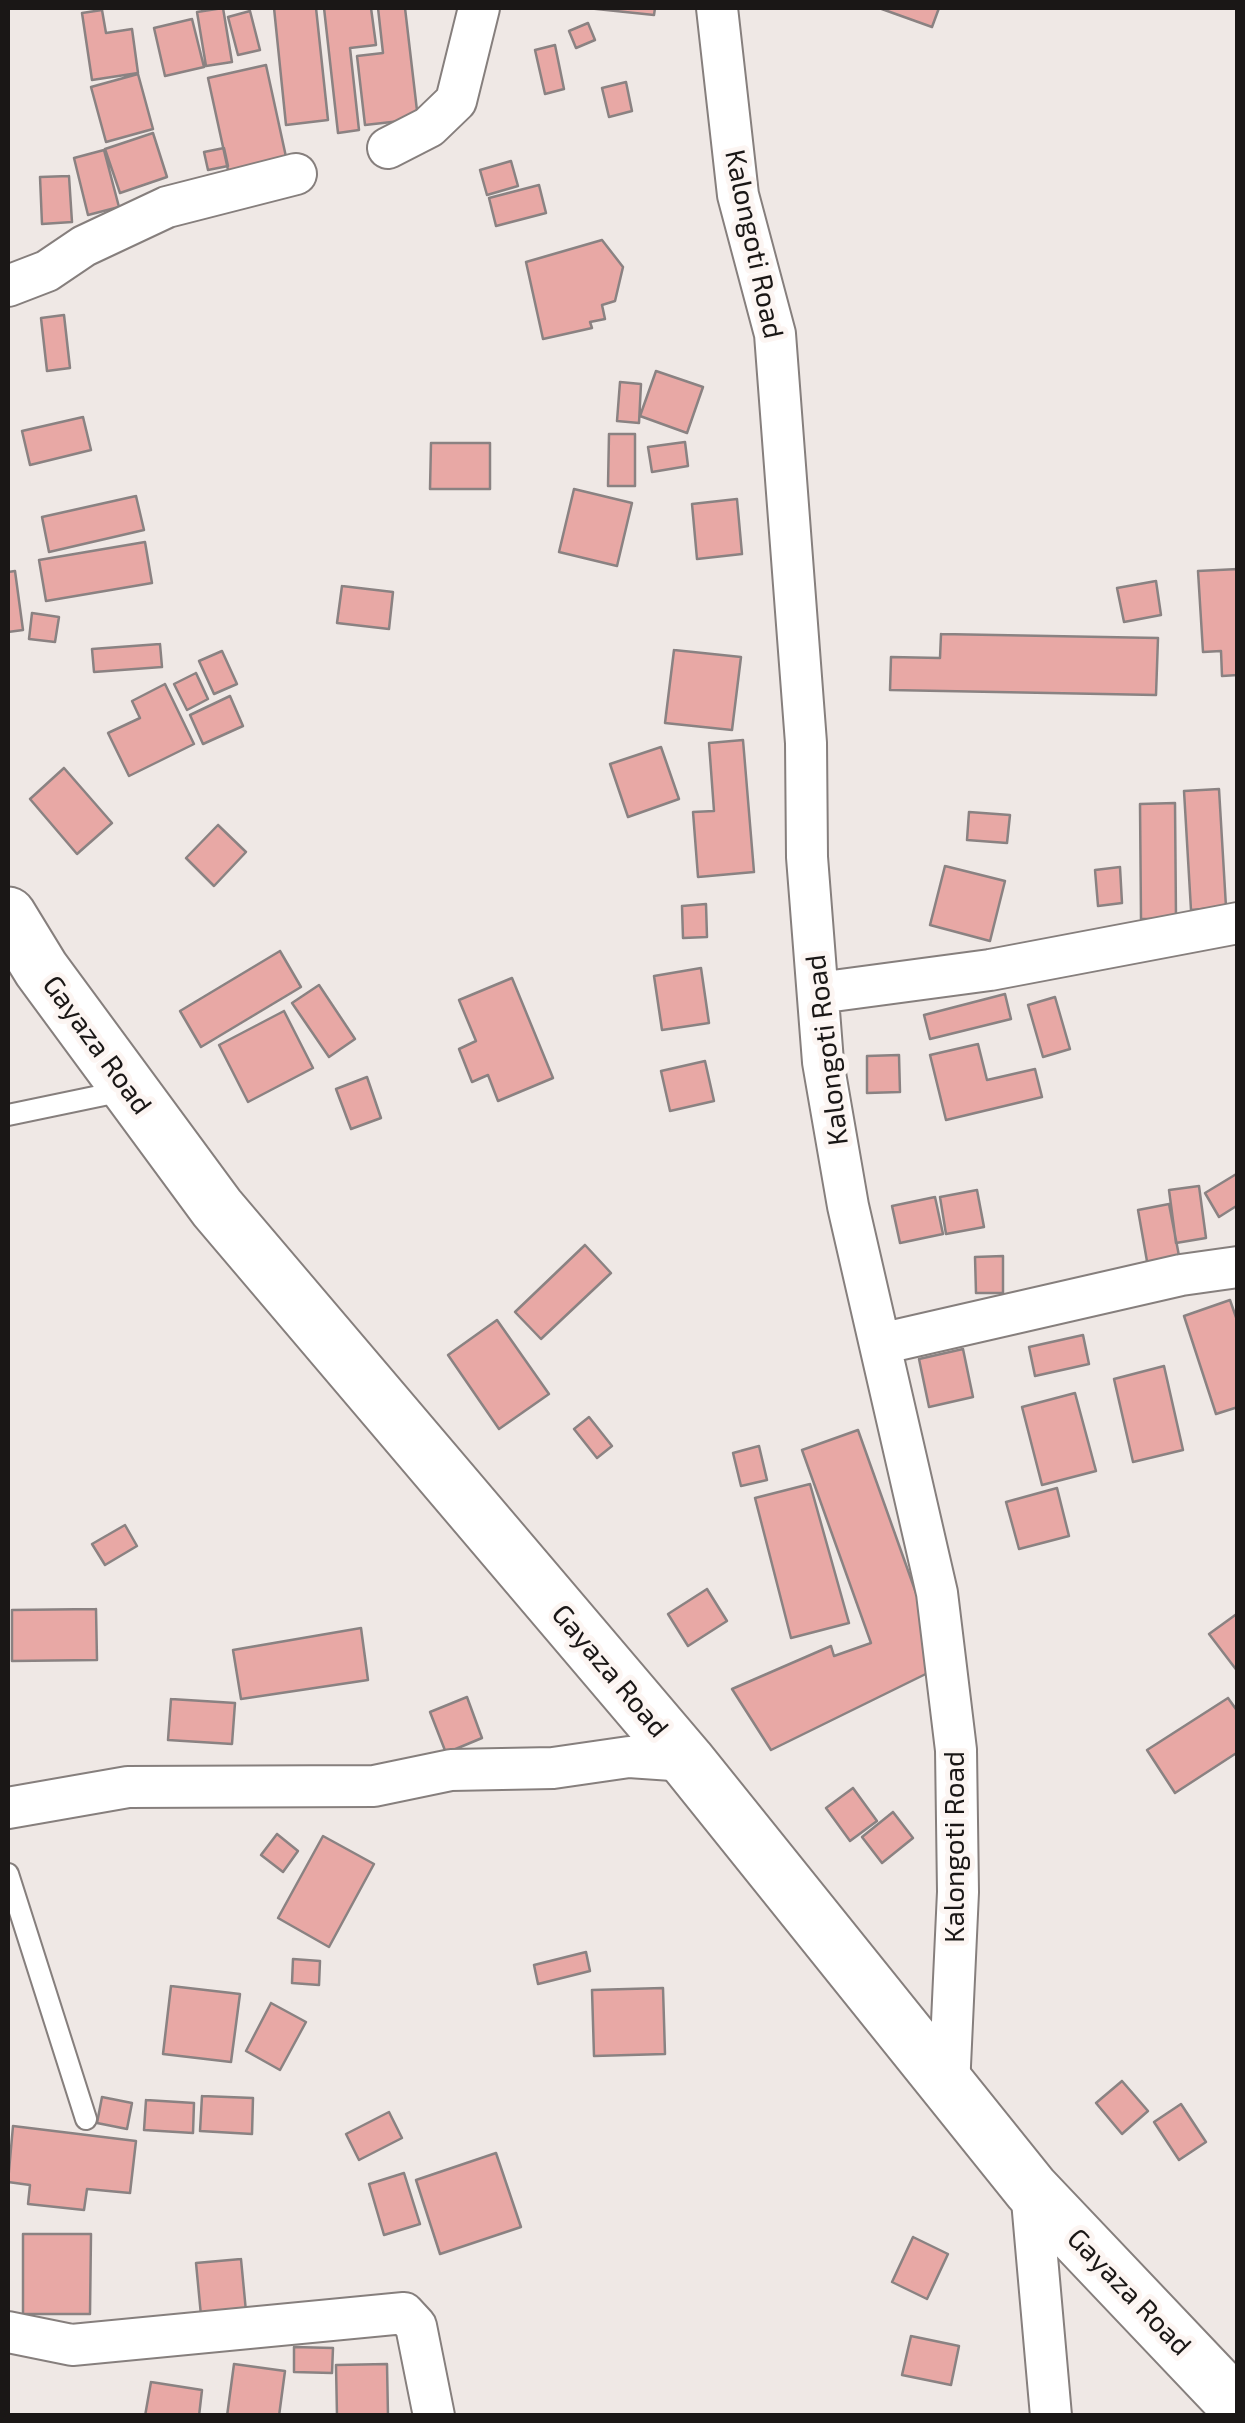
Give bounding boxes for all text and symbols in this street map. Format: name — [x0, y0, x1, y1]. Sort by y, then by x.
street label: Kalongoti Road — [718, 147, 790, 341]
street label: Kalongoti Road — [799, 953, 855, 1147]
street label: Gayaza Road — [35, 969, 159, 1121]
street label: Gayaza Road — [545, 1598, 675, 1744]
street label: Kalongoti Road — [938, 1751, 972, 1943]
street label: Gayaza Road — [1060, 2222, 1198, 2362]

